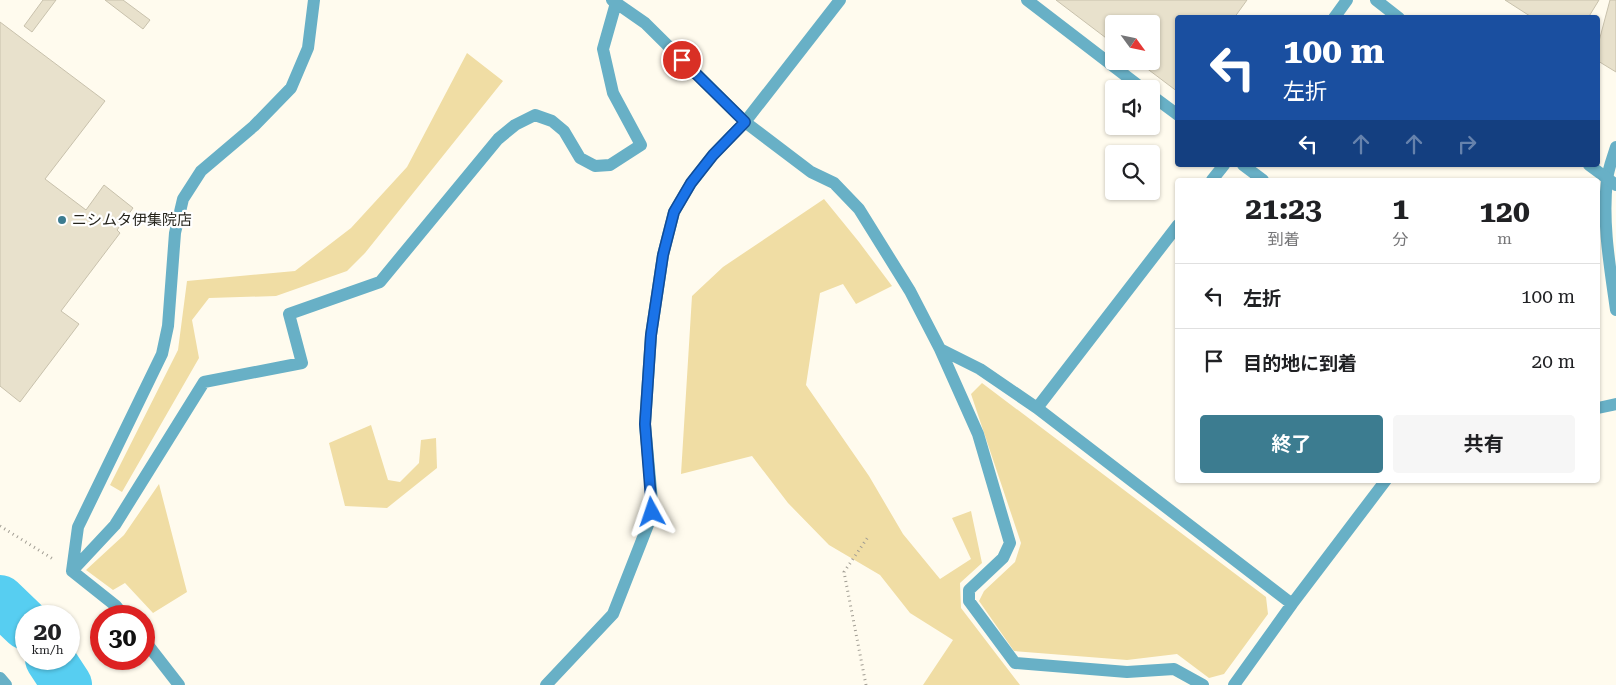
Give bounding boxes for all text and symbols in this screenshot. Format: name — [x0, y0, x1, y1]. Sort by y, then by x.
north arrow — [1105, 15, 1160, 70]
map controls — [1105, 15, 1160, 200]
text: 100 m — [1283, 31, 1384, 72]
icon: left — [1200, 35, 1265, 100]
pin — [661, 39, 703, 81]
icon: arrive — [668, 46, 696, 74]
text: 左折 — [1283, 79, 1327, 104]
button: sound — [1105, 80, 1160, 135]
icon: left — [1294, 130, 1322, 158]
icon: ahead — [1347, 130, 1375, 158]
icon: ahead — [1400, 130, 1428, 158]
icon: right — [1453, 130, 1481, 158]
button: search — [1105, 145, 1160, 200]
text: 21:23 — [1245, 191, 1322, 226]
text: 1 — [1392, 191, 1409, 226]
text: 120 — [1479, 194, 1530, 229]
place label: ニシムタ伊集院店 — [72, 211, 192, 229]
marker: ニシムタ伊集院店 — [56, 214, 68, 226]
text: m — [1497, 229, 1512, 248]
text: 到着 — [1268, 230, 1300, 249]
text: 分 — [1393, 230, 1409, 249]
icon: left — [1200, 282, 1228, 310]
text: 100 m — [1521, 285, 1575, 308]
text: 左折 — [1243, 287, 1281, 310]
icon: arrive — [1200, 347, 1228, 375]
text: 20 m — [1532, 350, 1575, 373]
text: 目的地に到着 — [1243, 352, 1357, 375]
button: 終了 — [1200, 415, 1383, 473]
button: 共有 — [1393, 415, 1575, 473]
position arrow — [625, 485, 677, 537]
speed limit sign: 30 — [90, 605, 155, 670]
text: 20 — [33, 617, 62, 646]
text: km/h — [31, 643, 64, 657]

